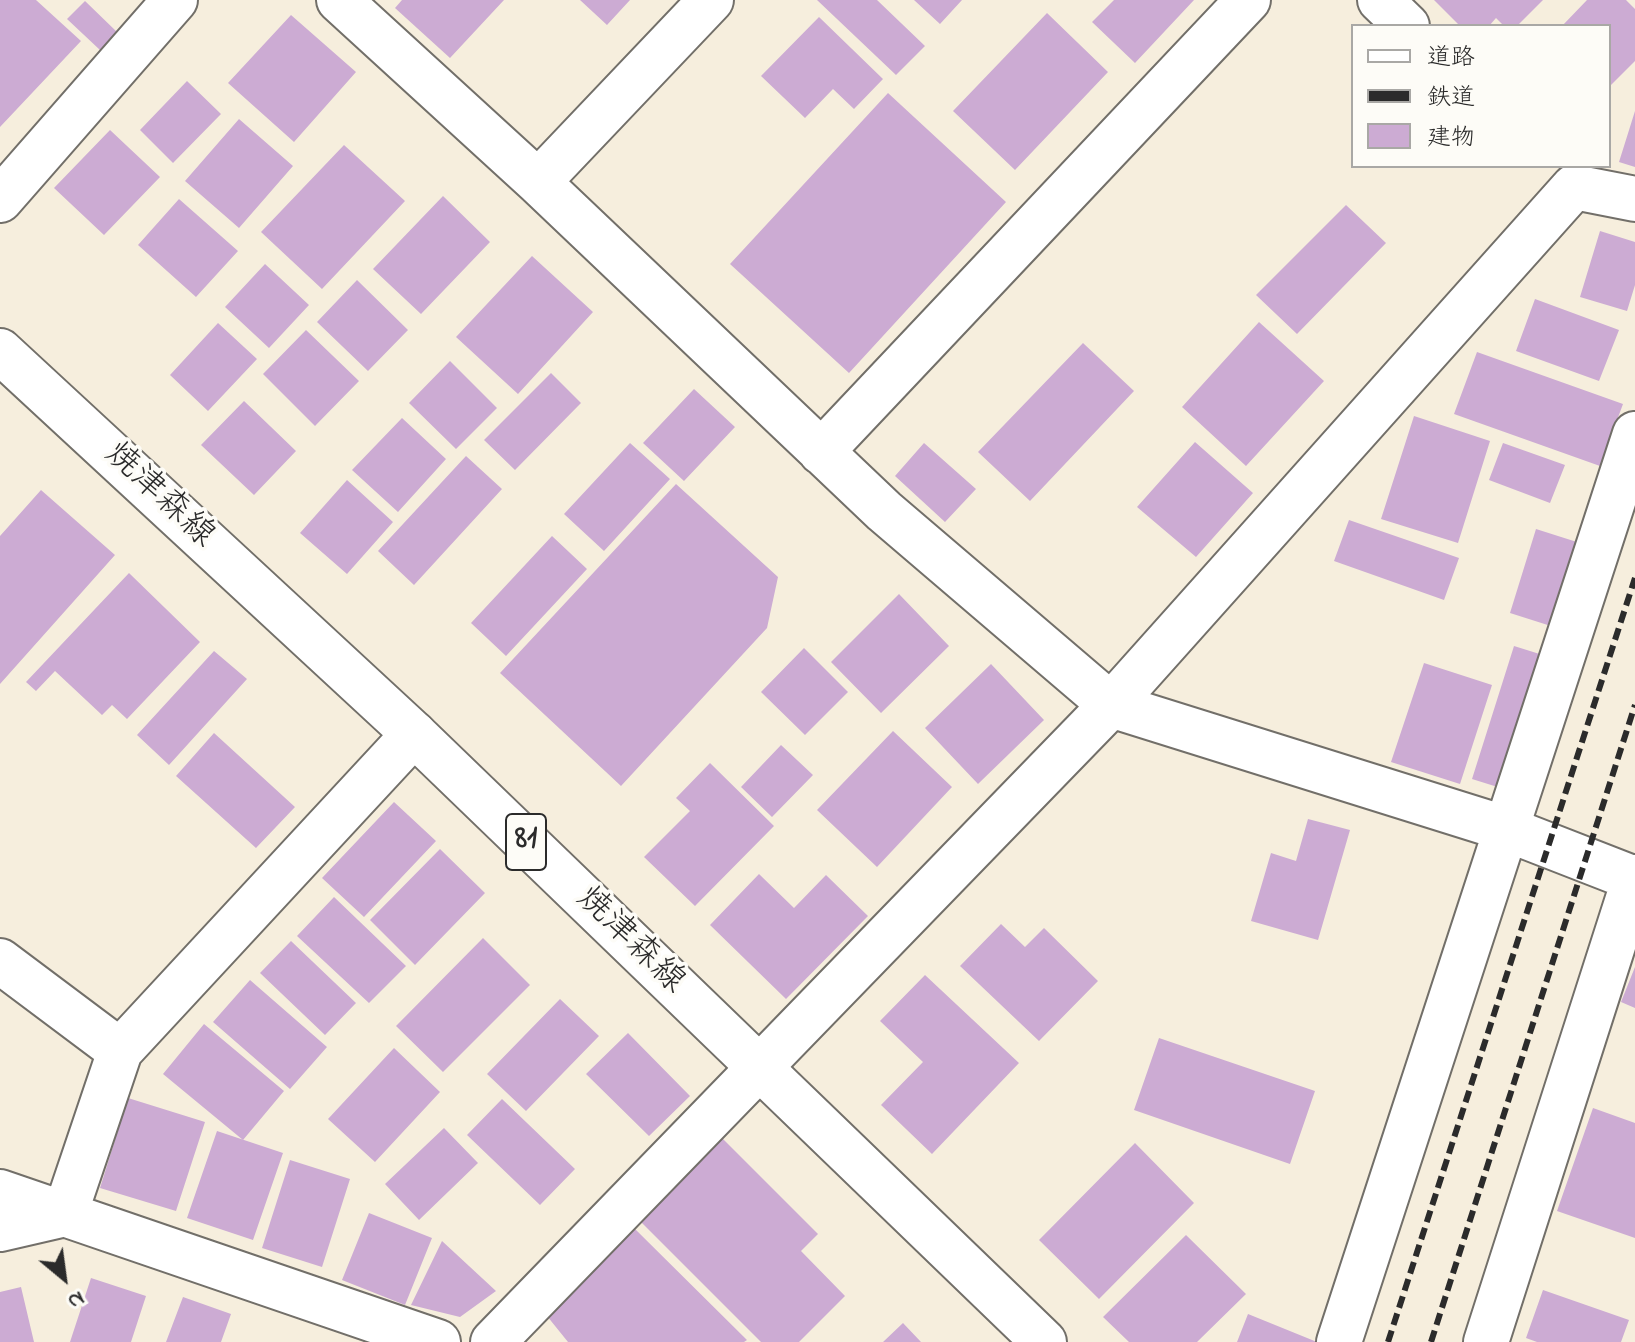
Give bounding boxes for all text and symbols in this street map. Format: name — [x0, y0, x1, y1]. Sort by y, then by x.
legend — [1351, 24, 1611, 168]
text: 道路 — [1427, 41, 1475, 76]
text: 鉄道 — [1427, 81, 1475, 116]
text: 建物 — [1427, 121, 1475, 156]
street label: 焼津森線 — [94, 436, 222, 558]
road number: 81 — [506, 814, 546, 870]
street label: 焼津森線 — [566, 880, 692, 1004]
north arrow — [24, 1238, 104, 1318]
text: N — [61, 1281, 90, 1317]

